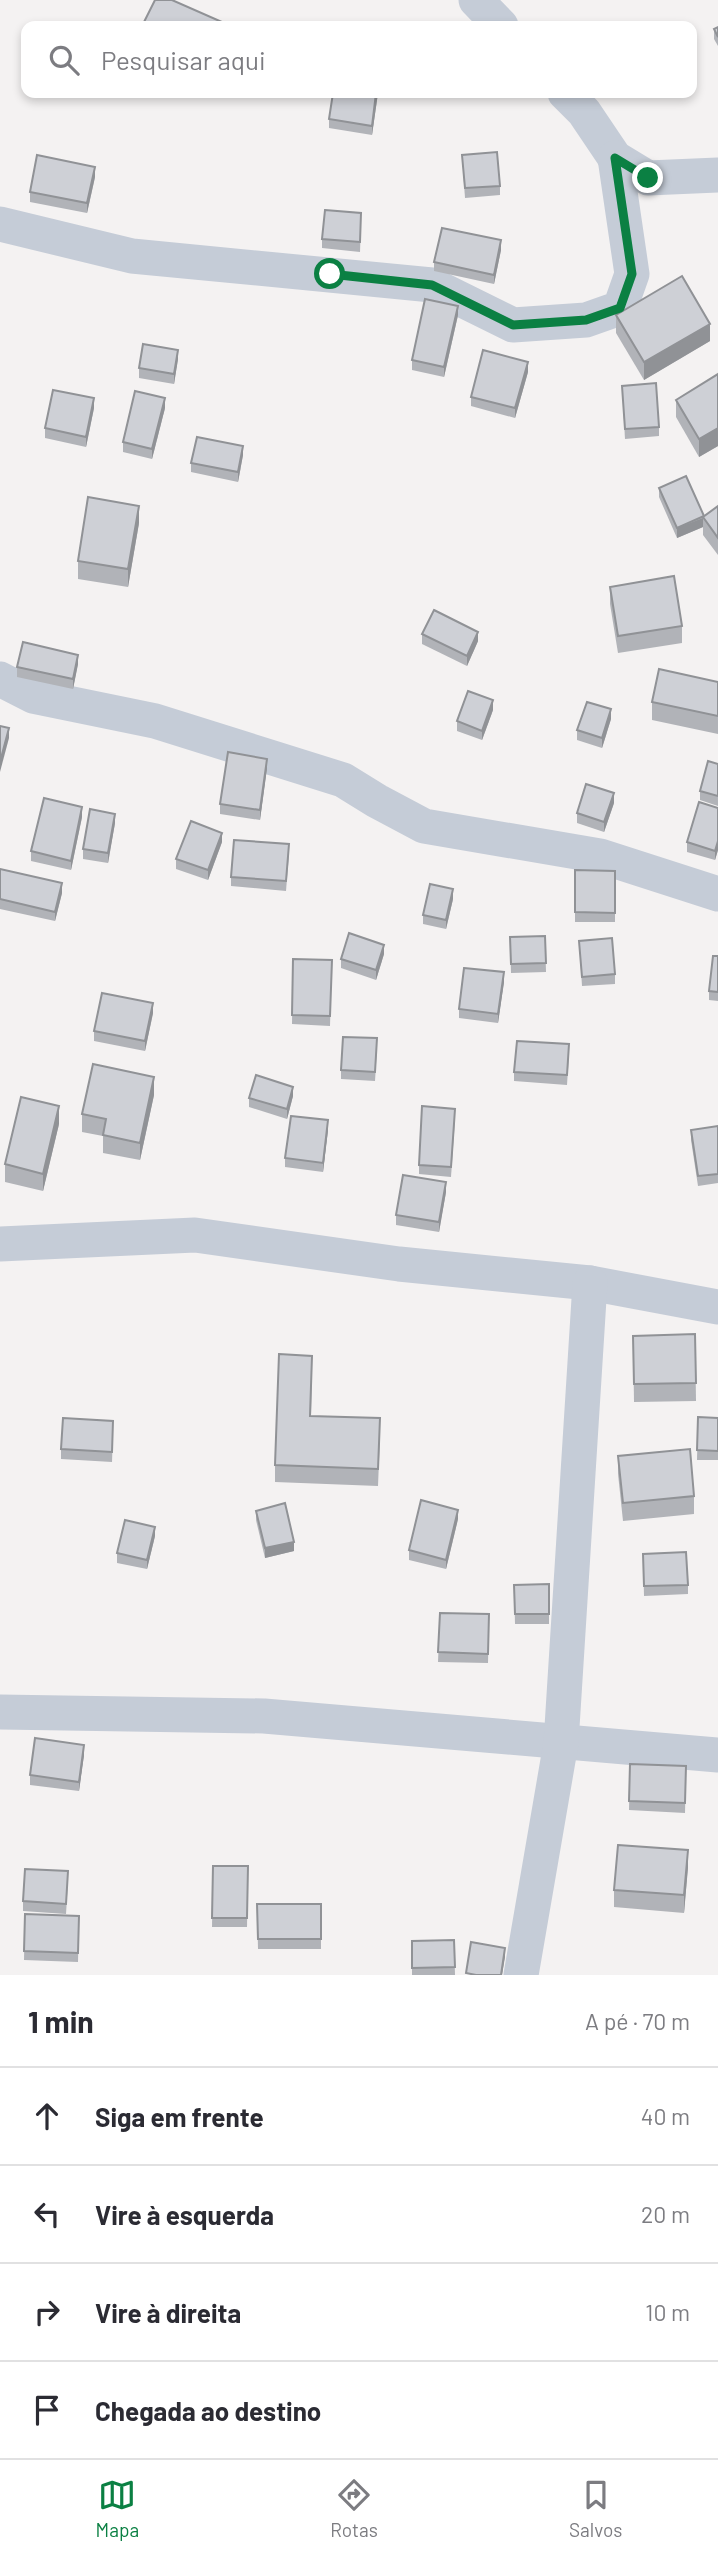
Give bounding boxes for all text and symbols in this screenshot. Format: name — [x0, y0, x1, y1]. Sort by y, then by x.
search box — [21, 21, 697, 98]
icon: search — [45, 41, 83, 79]
text: Pesquisar aqui — [101, 44, 266, 75]
route end — [632, 162, 663, 193]
route start — [314, 258, 345, 289]
text: 1 min — [28, 2003, 94, 2039]
text: A pé · 70 m — [585, 2007, 690, 2035]
icon: ahead — [28, 2097, 66, 2135]
text: Siga em frente — [95, 2101, 264, 2132]
text: 40 m — [641, 2102, 690, 2130]
icon: left — [28, 2195, 66, 2233]
text: Vire à esquerda — [95, 2199, 274, 2230]
text: 20 m — [641, 2200, 690, 2228]
icon: right — [28, 2293, 66, 2331]
text: Vire à direita — [95, 2297, 241, 2328]
text: 10 m — [645, 2298, 690, 2326]
icon: arrive — [28, 2391, 66, 2429]
text: Chegada ao destino — [95, 2395, 321, 2426]
tab: Mapa — [96, 2476, 139, 2541]
tab: Rotas — [330, 2476, 378, 2541]
tab: Salvos — [569, 2476, 622, 2541]

